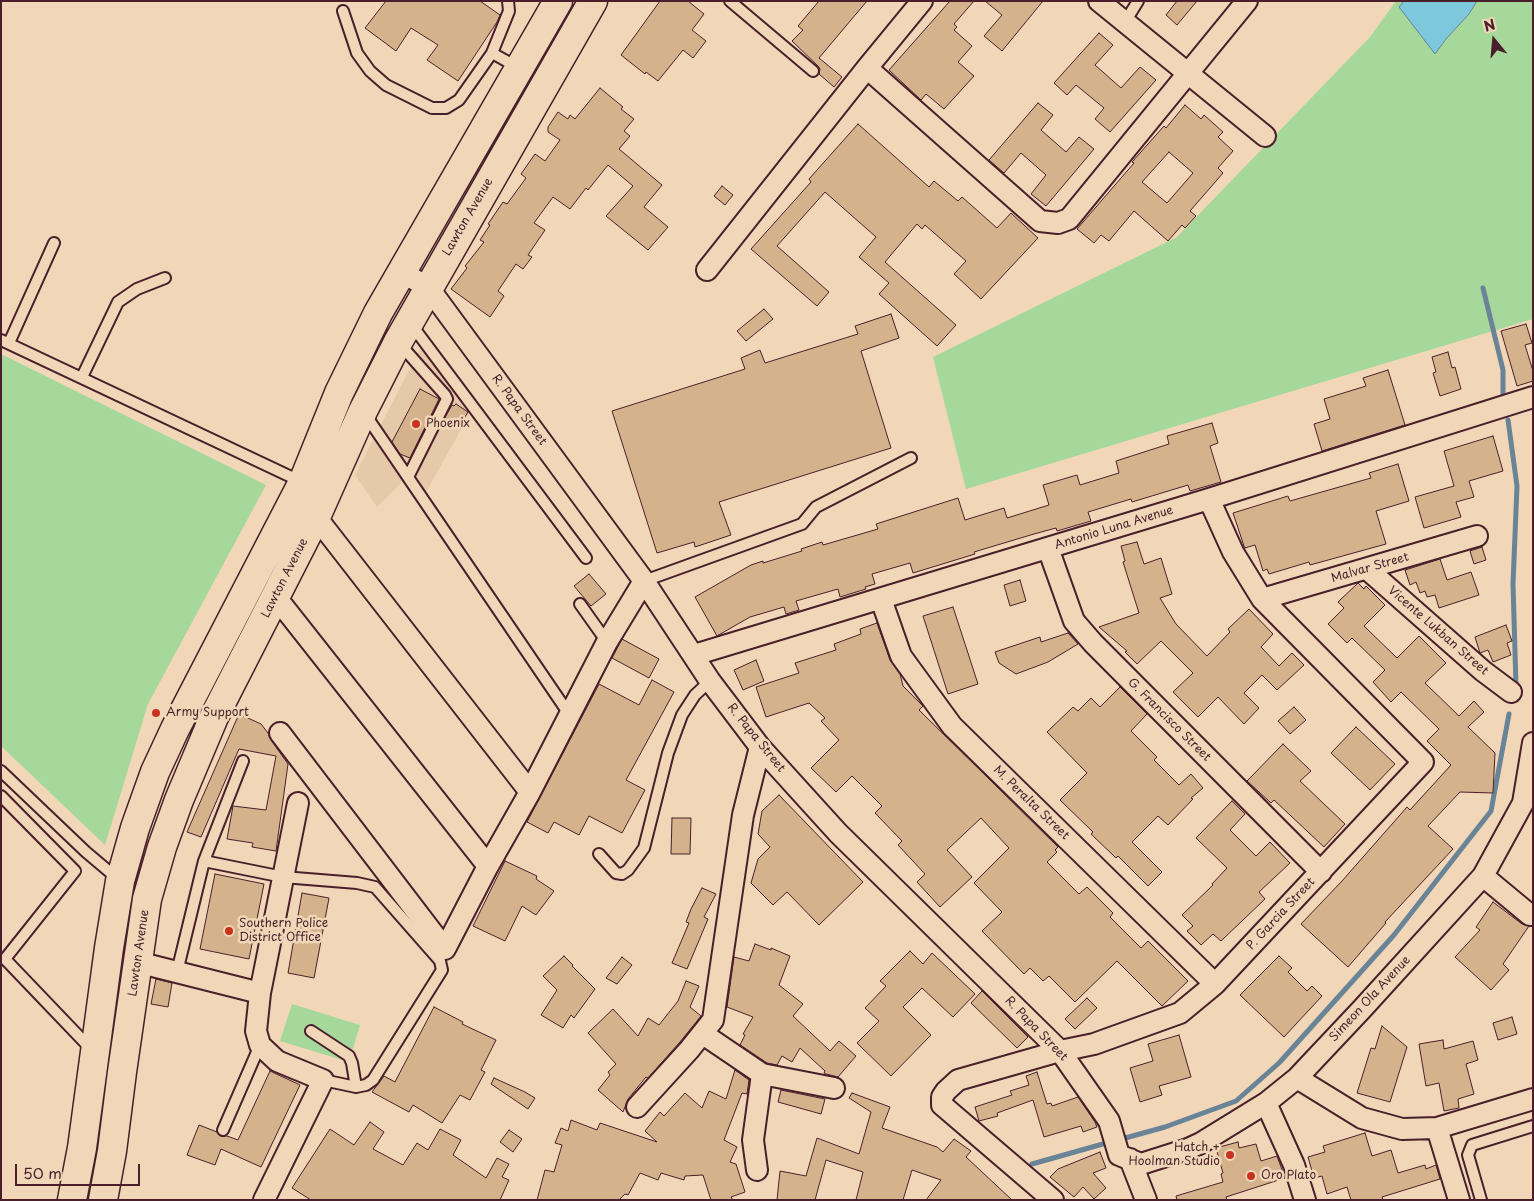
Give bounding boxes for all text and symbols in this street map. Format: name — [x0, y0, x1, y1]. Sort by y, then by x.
text: N — [1481, 14, 1498, 37]
north arrow — [1469, 15, 1519, 65]
street label: Lawton Avenue — [440, 176, 496, 258]
street label: R. Papa Street — [488, 372, 550, 448]
place label: Phoenix — [426, 417, 470, 431]
marker: Phoenix — [410, 418, 422, 430]
street label: Antonio Luna Avenue — [1053, 503, 1175, 553]
street label: Lawton Avenue — [259, 536, 311, 620]
street label: Malvar Street — [1329, 550, 1411, 586]
street label: Vicente Lukban Street — [1385, 584, 1491, 678]
street label: G. Francisco Street — [1124, 675, 1214, 765]
street label: R. Papa Street — [724, 701, 788, 775]
place label: Army Support — [166, 706, 249, 720]
marker: Army Support — [150, 707, 162, 719]
street label: M. Peralta Street — [990, 763, 1072, 843]
street label: P. Garcia Street — [1244, 875, 1318, 953]
street label: Lawton Avenue — [126, 909, 152, 997]
place label: Southern Police District Office — [239, 917, 328, 945]
marker: Southern Police District Office — [223, 925, 235, 937]
street label: Simeon Ola Avenue — [1327, 953, 1413, 1045]
street label: R. Papa Street — [1002, 994, 1070, 1064]
place label: Hatch + Hoolman Studio — [1128, 1141, 1220, 1169]
marker: Hatch + Hoolman Studio — [1224, 1149, 1236, 1161]
scale bar — [18, 1154, 142, 1186]
text: 50 m — [23, 1161, 62, 1184]
place label: Oro Plato — [1261, 1169, 1316, 1183]
marker: Oro Plato — [1245, 1170, 1257, 1182]

